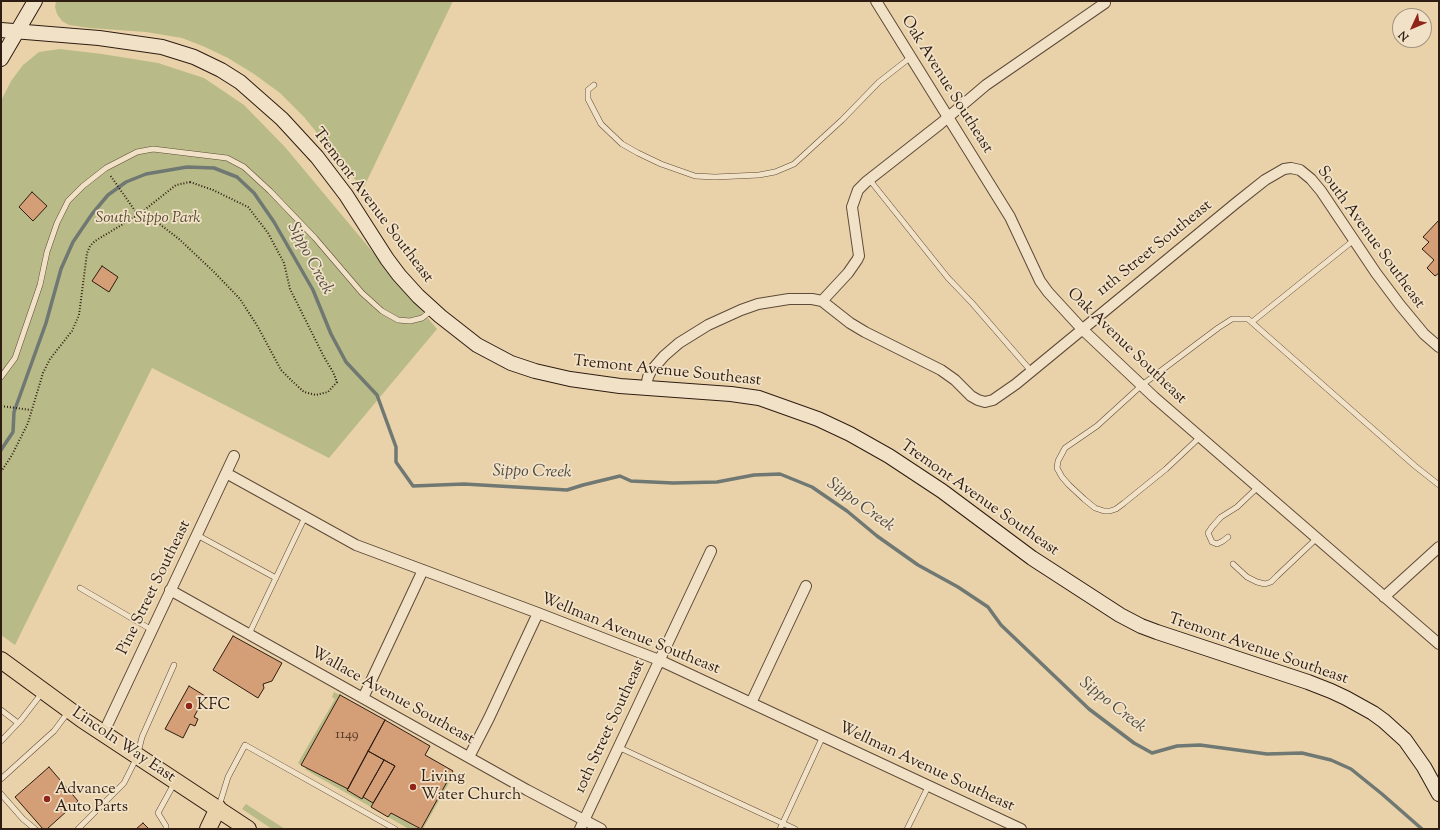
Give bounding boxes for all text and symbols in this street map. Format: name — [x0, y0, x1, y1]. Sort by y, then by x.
north arrow — [1392, 8, 1432, 48]
street label: Oak Avenue Southeast — [896, 13, 996, 157]
text: N — [1395, 27, 1413, 44]
street label: Tremont Avenue Southeast — [307, 125, 437, 287]
street label: South Avenue Southeast — [1312, 163, 1428, 313]
street label: 11th Street Southeast — [1094, 197, 1216, 301]
park label: South Sippo Park — [96, 209, 200, 229]
water label: Sippo Creek — [281, 219, 337, 299]
street label: Oak Avenue Southeast — [1062, 285, 1190, 409]
street label: Tremont Avenue Southeast — [572, 353, 762, 391]
street label: Tremont Avenue Southeast — [896, 437, 1062, 561]
water label: Sippo Creek — [492, 462, 572, 484]
water label: Sippo Creek — [822, 475, 898, 537]
street label: Pine Street Southeast — [114, 518, 196, 658]
street label: Wellman Avenue Southeast — [538, 590, 722, 680]
street label: Tremont Avenue Southeast — [1166, 610, 1350, 690]
street label: Wallace Avenue Southeast — [307, 644, 477, 750]
street label: 10th Street Southeast — [572, 657, 650, 797]
water label: Sippo Creek — [1075, 674, 1149, 738]
place label: KFC — [197, 696, 230, 716]
marker: KFC — [184, 701, 194, 711]
street label: Lincoln Way East — [68, 704, 178, 788]
street label: Wellman Avenue Southeast — [835, 719, 1017, 817]
house number: 1149 — [335, 728, 359, 744]
place label: Living Water Church — [421, 768, 521, 806]
place label: Advance Auto Parts — [55, 780, 128, 818]
marker: Living Water Church — [408, 782, 418, 792]
marker: Advance Auto Parts — [42, 794, 52, 804]

